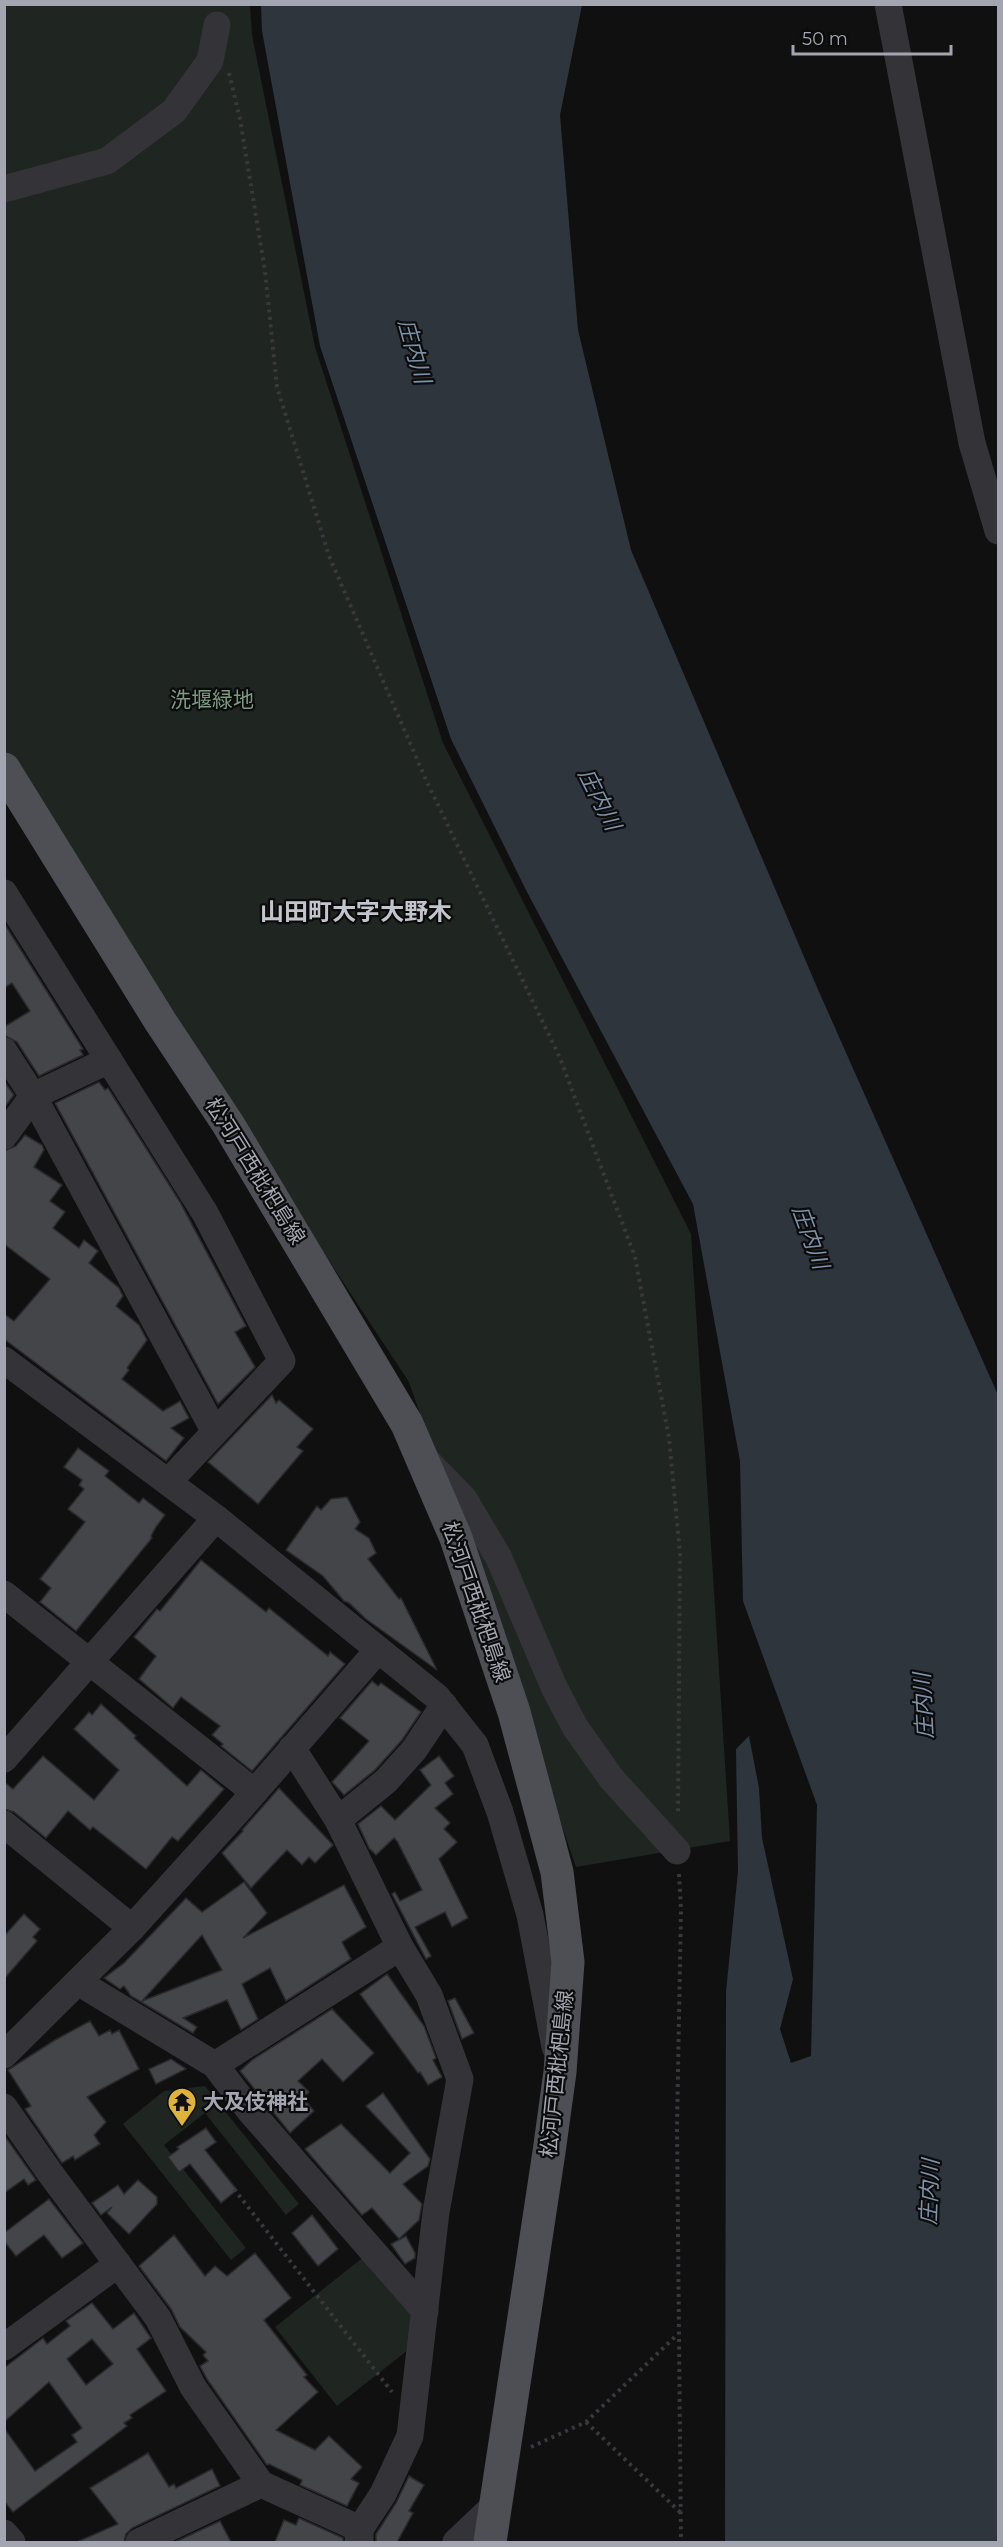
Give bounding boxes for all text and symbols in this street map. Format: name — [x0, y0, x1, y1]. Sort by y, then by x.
scale bar — [793, 18, 950, 56]
text: 50 m — [802, 28, 848, 50]
water label: 庄内川 — [392, 316, 437, 388]
park label: 洗堰緑地 — [170, 687, 254, 712]
water label: 庄内川 — [573, 764, 627, 837]
district label: 山田町大字大野木 — [260, 897, 452, 926]
street label: 松河戸西枇杷島線 — [200, 1093, 311, 1249]
water label: 庄内川 — [787, 1202, 835, 1275]
street label: 松河戸西枇杷島線 — [437, 1518, 516, 1685]
water label: 庄内川 — [908, 1670, 939, 1740]
street label: 松河戸西枇杷島線 — [535, 1989, 578, 2159]
temple icon: 大及伎神社 — [166, 2086, 198, 2128]
place label: 大及伎神社 — [203, 2089, 308, 2114]
water label: 庄内川 — [915, 2157, 944, 2225]

